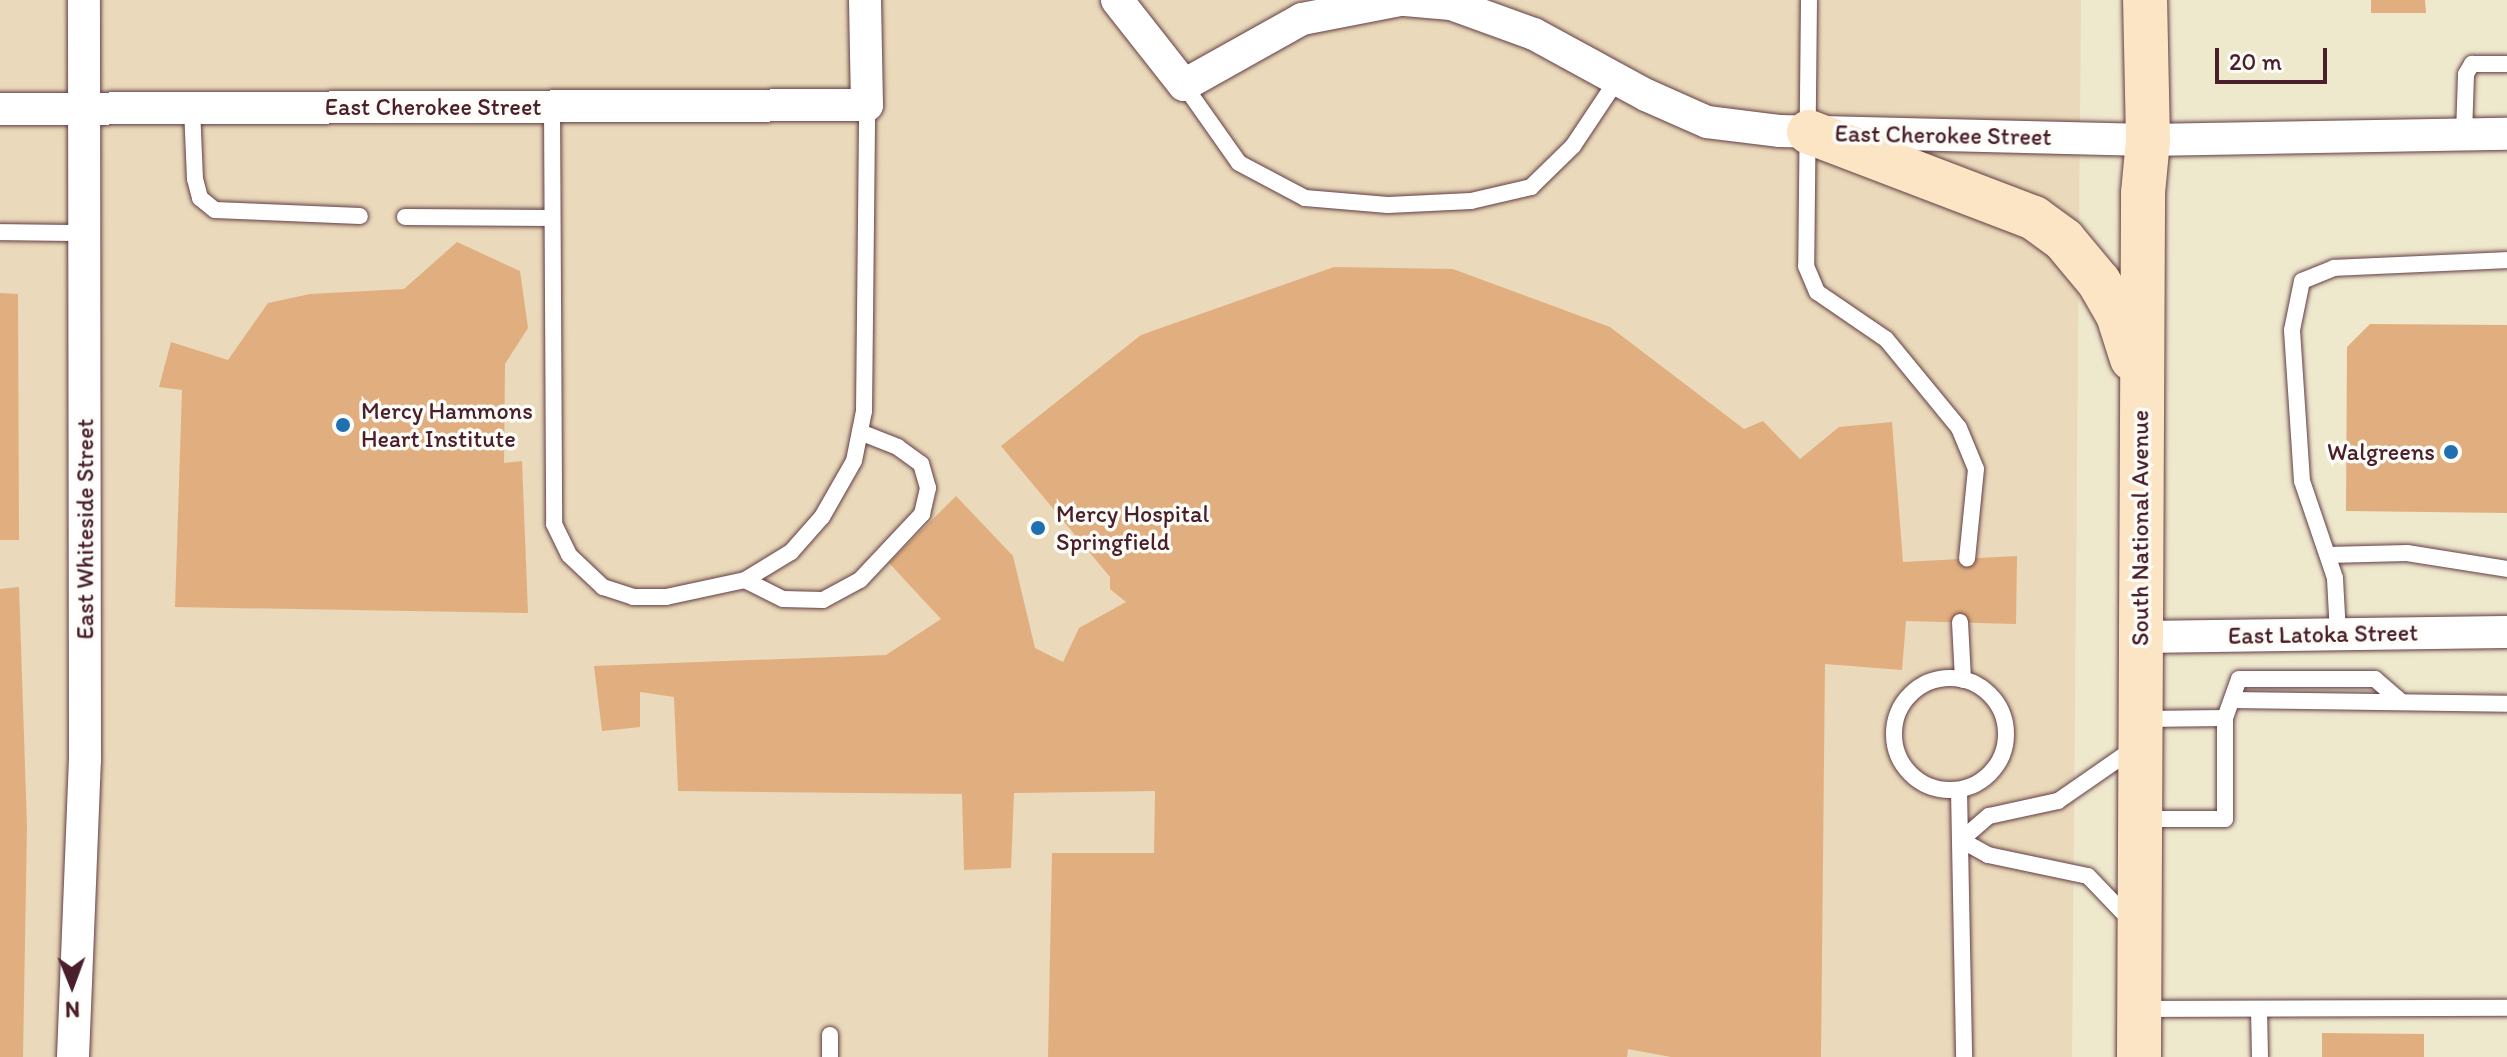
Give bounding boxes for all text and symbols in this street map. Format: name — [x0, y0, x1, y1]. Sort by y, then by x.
scale bar — [2219, 32, 2331, 82]
text: 20 m — [2229, 47, 2282, 76]
street label: East Cherokee Street — [325, 93, 541, 121]
street label: East Cherokee Street — [1835, 119, 2051, 151]
place label: Mercy Hammons Heart Institute — [361, 397, 534, 453]
street label: South National Avenue — [2126, 411, 2154, 645]
marker: Mercy Hammons Heart Institute — [332, 414, 354, 436]
street label: East Whiteside Street — [71, 418, 99, 640]
place label: Walgreens — [2327, 438, 2435, 466]
marker: Walgreens — [2442, 443, 2460, 461]
place label: Mercy Hospital Springfield — [1056, 500, 1209, 556]
marker: Mercy Hospital Springfield — [1027, 517, 1049, 539]
street label: East Latoka Street — [2228, 618, 2418, 650]
north arrow — [32, 945, 112, 1025]
text: N — [65, 996, 80, 1023]

